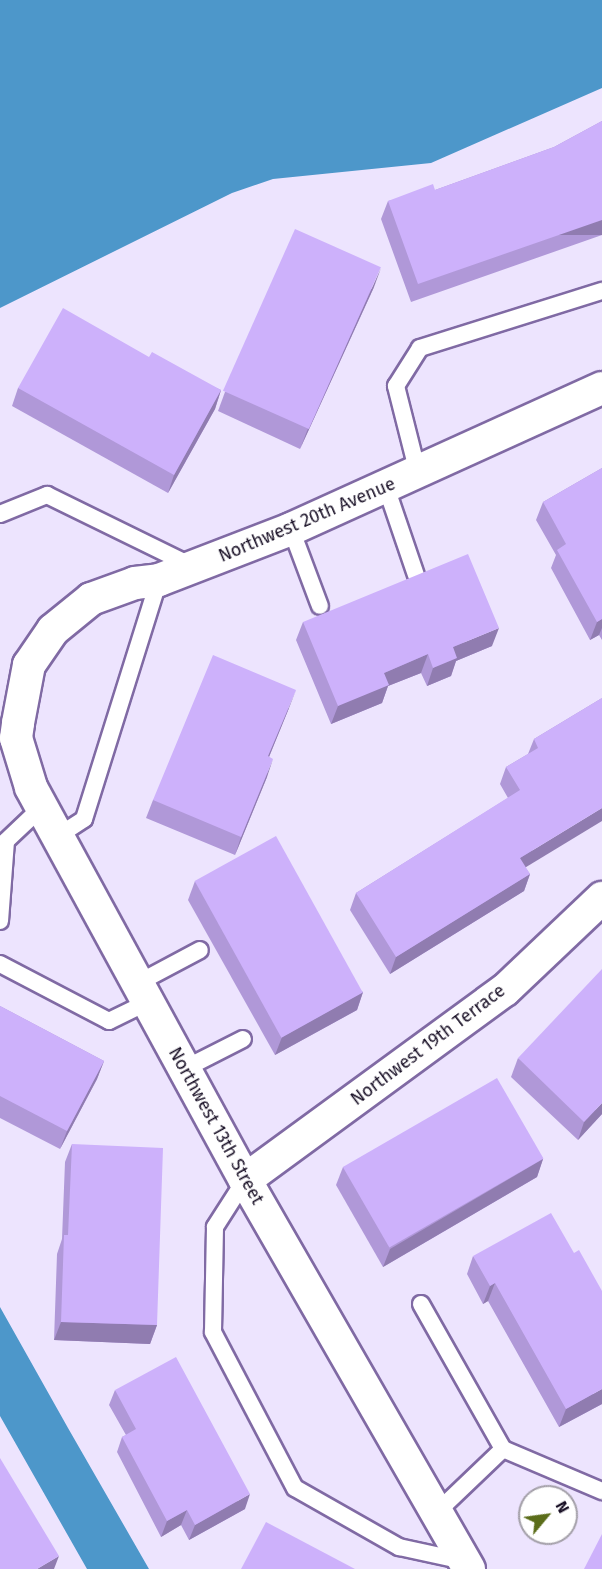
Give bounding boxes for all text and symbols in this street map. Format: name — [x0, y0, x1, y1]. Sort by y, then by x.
street label: Northwest 20th Avenue — [215, 473, 399, 567]
street label: Northwest 19th Terrace — [347, 980, 509, 1110]
street label: Northwest 13th Street — [164, 1044, 268, 1208]
north arrow — [518, 1485, 578, 1545]
text: N — [552, 1498, 573, 1516]

